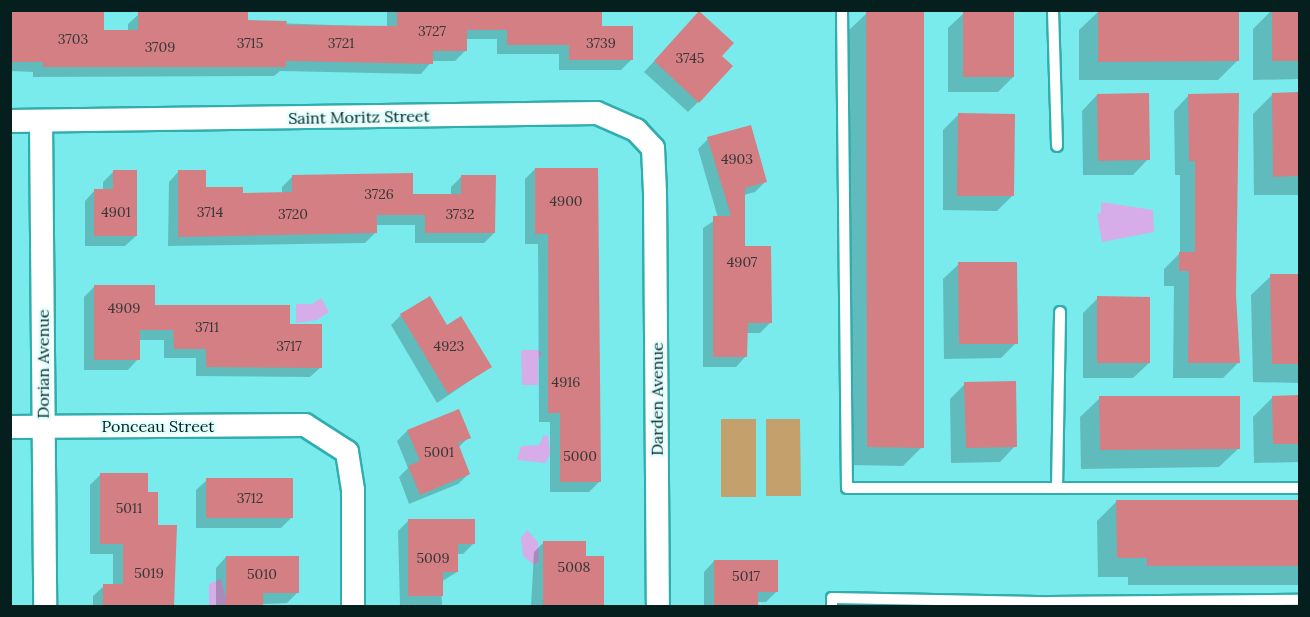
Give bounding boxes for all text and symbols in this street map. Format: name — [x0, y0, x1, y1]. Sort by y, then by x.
house number: 3727 — [418, 23, 446, 39]
house number: 3703 — [58, 31, 88, 47]
house number: 3715 — [237, 35, 263, 51]
house number: 3721 — [328, 35, 354, 51]
house number: 3739 — [586, 35, 616, 51]
house number: 3709 — [145, 39, 175, 55]
house number: 3745 — [676, 50, 704, 66]
street label: Saint Moritz Street — [288, 106, 430, 128]
house number: 4903 — [721, 151, 753, 167]
house number: 3726 — [364, 186, 394, 202]
house number: 4900 — [549, 193, 583, 209]
house number: 4901 — [101, 204, 131, 220]
house number: 3714 — [197, 204, 223, 220]
house number: 3720 — [278, 206, 308, 222]
house number: 3732 — [445, 206, 475, 222]
house number: 4907 — [727, 254, 757, 270]
house number: 4909 — [108, 300, 140, 316]
street label: Dorian Avenue — [33, 309, 53, 419]
house number: 3711 — [195, 319, 219, 335]
house number: 3717 — [276, 338, 302, 354]
house number: 4923 — [434, 338, 464, 354]
street label: Darden Avenue — [647, 342, 667, 456]
house number: 4916 — [552, 374, 580, 390]
street label: Ponceau Street — [102, 416, 214, 436]
house number: 5001 — [424, 444, 454, 460]
house number: 5000 — [563, 448, 597, 464]
house number: 3712 — [237, 490, 263, 506]
house number: 5011 — [116, 500, 142, 516]
house number: 5009 — [416, 550, 450, 566]
house number: 5008 — [558, 559, 590, 575]
house number: 5019 — [134, 565, 164, 581]
house number: 5010 — [247, 566, 277, 582]
house number: 5017 — [732, 568, 760, 584]

